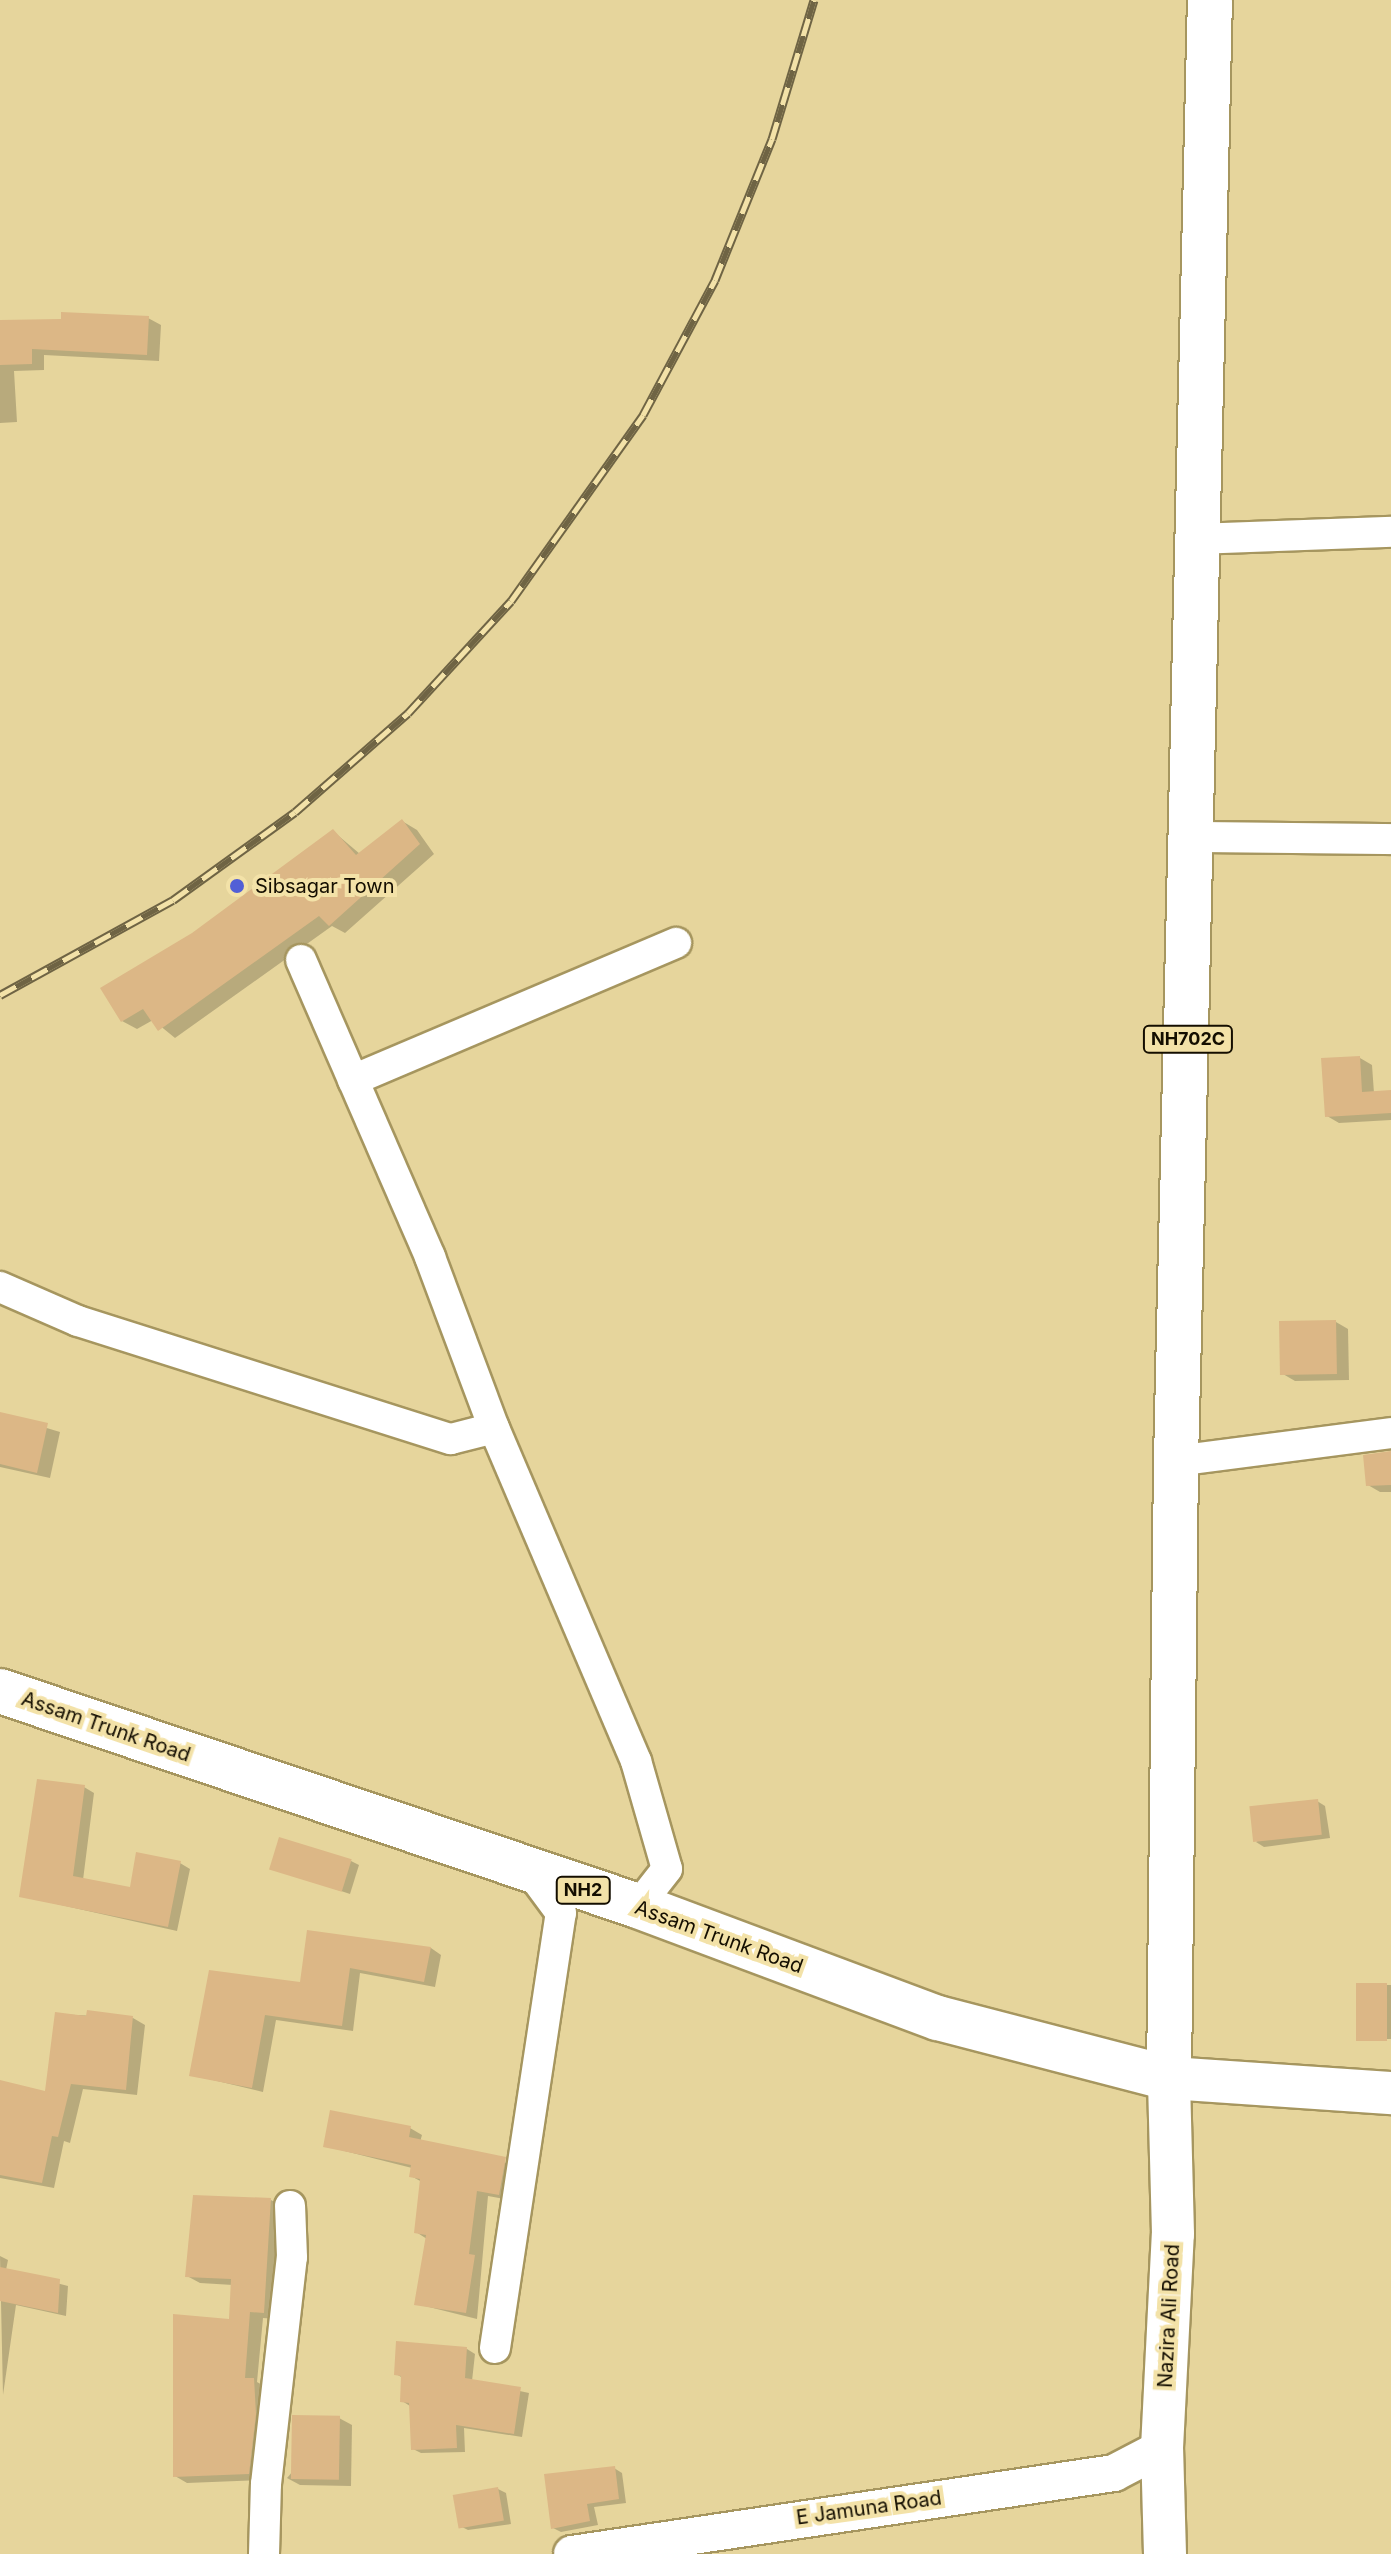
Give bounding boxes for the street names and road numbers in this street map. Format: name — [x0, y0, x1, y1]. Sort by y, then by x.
road number: NH702C — [1142, 1025, 1234, 1053]
street label: Assam Trunk Road — [18, 1687, 194, 1767]
road number: NH2 — [555, 1876, 611, 1904]
street label: Assam Trunk Road — [632, 1895, 806, 1979]
street label: Nazira Ali Road — [1153, 2244, 1185, 2388]
street label: E Jamuna Road — [795, 2486, 943, 2530]

